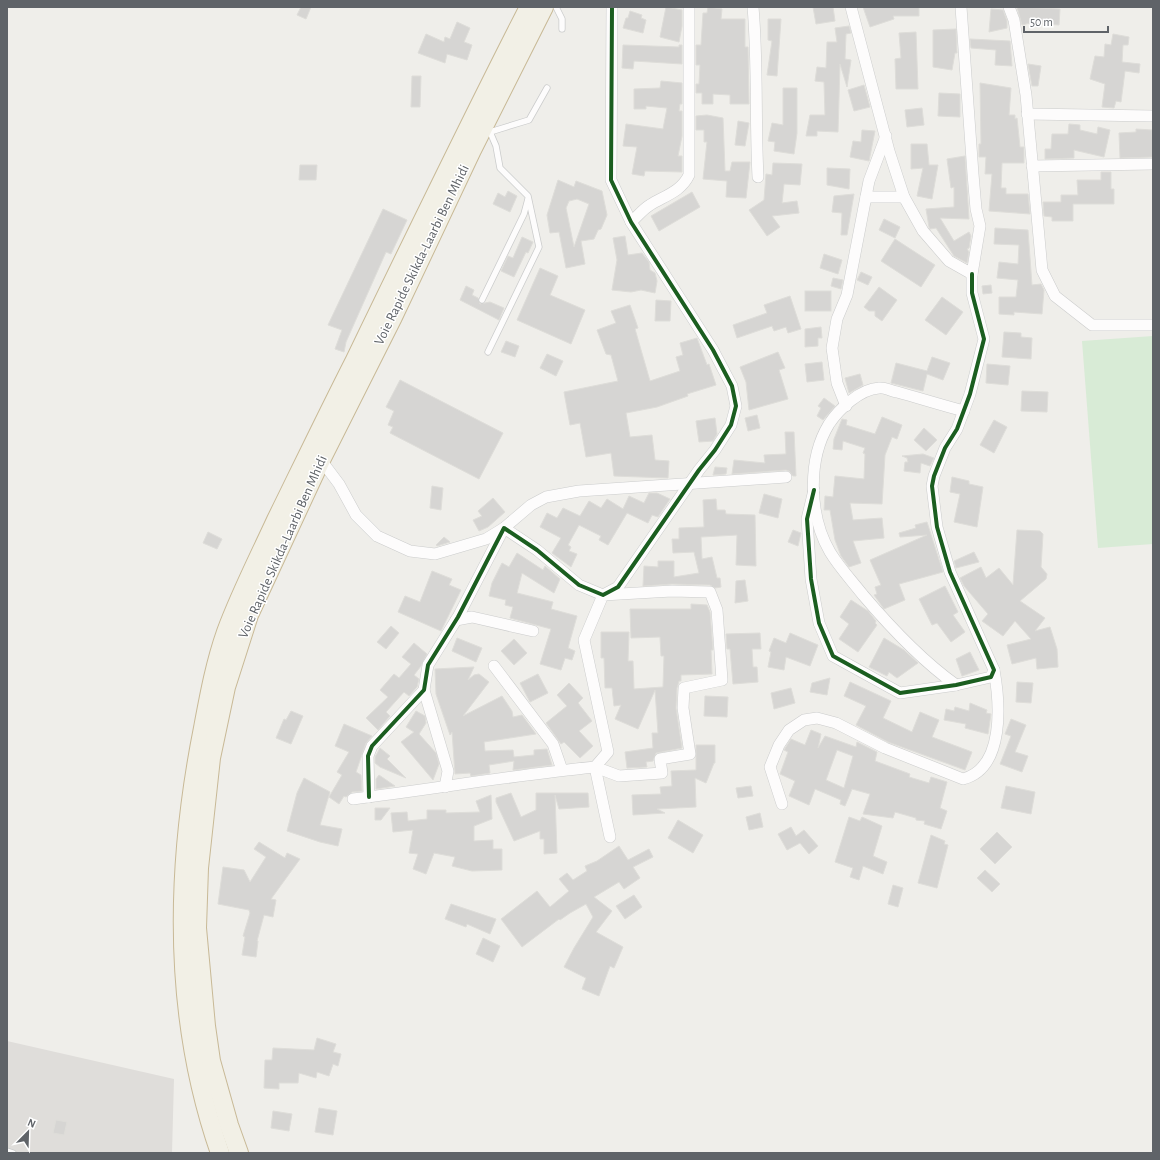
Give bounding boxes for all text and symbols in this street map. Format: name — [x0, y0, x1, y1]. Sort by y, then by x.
scale bar — [1024, 8, 1108, 34]
text: 50 m — [1030, 16, 1053, 28]
street label: Voie Rapide Skikda-Laarbi Ben Mhidi — [372, 163, 472, 347]
street label: Voie Rapide Skikda-Laarbi Ben Mhidi — [236, 453, 330, 641]
north arrow — [8, 1112, 48, 1152]
text: N — [26, 1117, 37, 1130]

